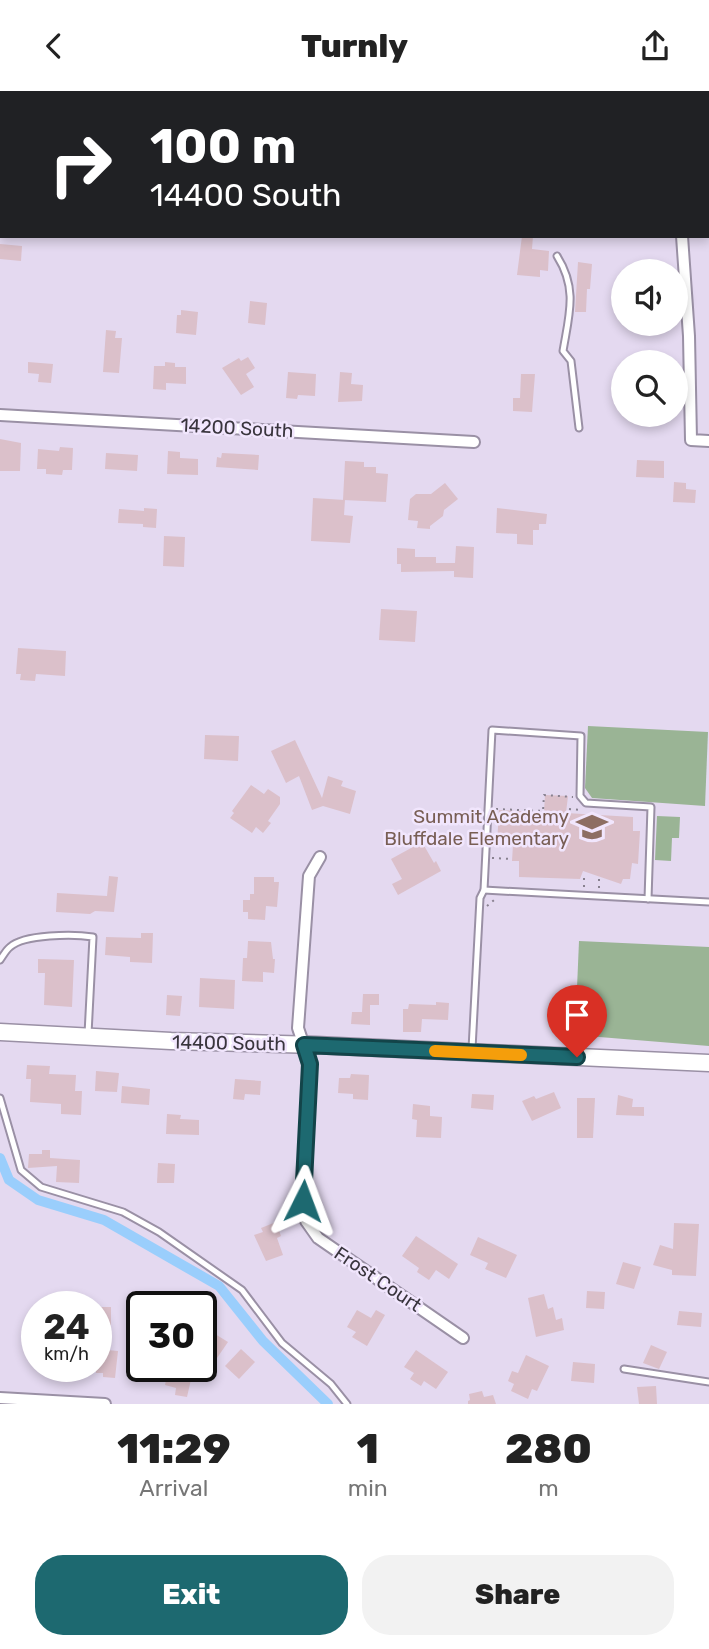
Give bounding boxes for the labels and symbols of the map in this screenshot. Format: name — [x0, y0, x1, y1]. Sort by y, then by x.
street label: 14200 South — [180, 414, 294, 442]
place label: Summit Academy Bluffdale Elementary — [384, 805, 569, 850]
school or university icon: Summit Academy Bluffdale Elementary — [575, 810, 609, 844]
pin — [547, 985, 607, 1057]
street label: 14400 South — [172, 1031, 286, 1055]
position arrow — [266, 1164, 340, 1238]
street label: Frost Court — [330, 1241, 426, 1317]
speed limit sign: 30 — [126, 1291, 217, 1382]

